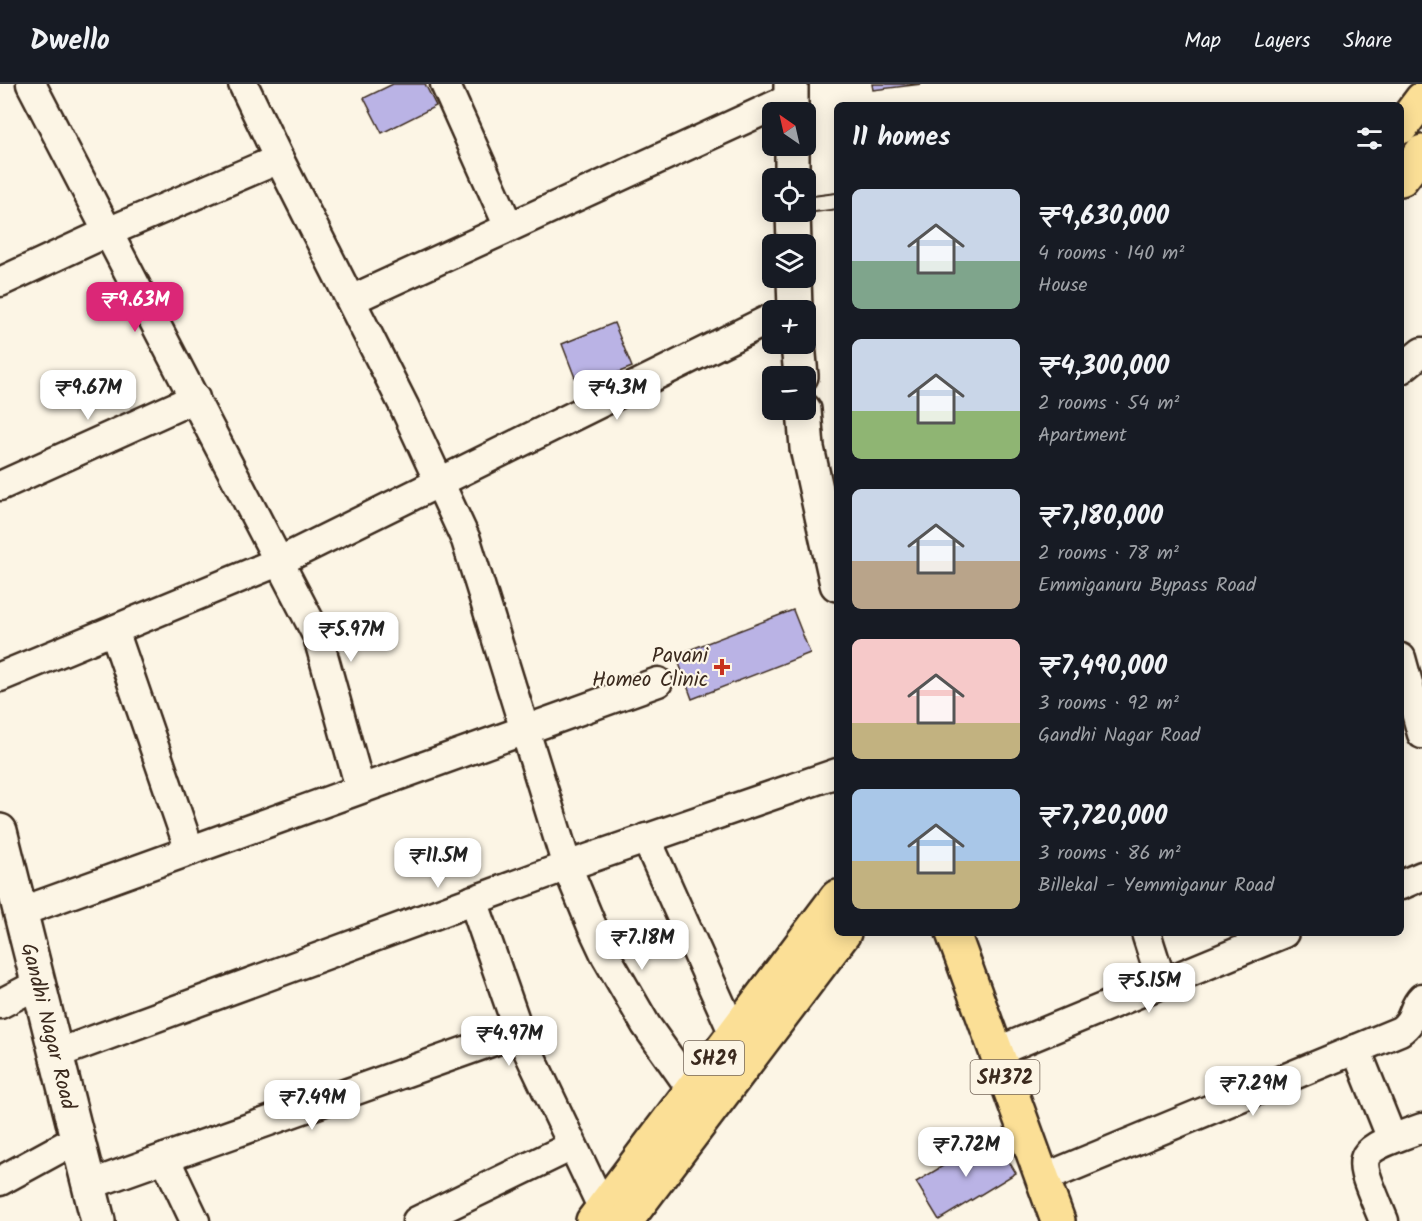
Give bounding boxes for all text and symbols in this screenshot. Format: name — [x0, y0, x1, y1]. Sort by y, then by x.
text: Dwello — [30, 19, 110, 64]
text: Map — [1184, 25, 1221, 58]
text: Layers — [1254, 25, 1310, 58]
text: Share — [1343, 25, 1392, 58]
north arrow — [762, 102, 816, 156]
map controls — [762, 102, 816, 420]
text: 11 homes — [852, 117, 950, 159]
icon: filters — [1353, 122, 1386, 155]
button: locate — [762, 168, 816, 222]
text: ₹9,630,000 — [1038, 196, 1169, 238]
icon: home — [900, 213, 972, 285]
button: layers — [762, 234, 816, 288]
text: 4 rooms · 140 m² — [1038, 238, 1184, 270]
text: House — [1038, 270, 1088, 302]
pin: ₹9.63M — [86, 282, 184, 333]
text: ₹9.63M — [100, 285, 170, 317]
button: + — [762, 300, 816, 354]
text: ₹4,300,000 — [1038, 346, 1169, 388]
icon: home — [900, 363, 972, 435]
button: − — [762, 366, 816, 420]
pin: ₹9.67M — [39, 370, 137, 421]
pin: ₹4.3M — [575, 370, 659, 421]
text: ₹9.67M — [54, 373, 122, 405]
text: ₹4.3M — [587, 373, 647, 405]
text: 2 rooms · 54 m² — [1038, 388, 1179, 420]
text: Apartment — [1038, 420, 1127, 452]
text: ₹7,180,000 — [1038, 496, 1163, 538]
icon: home — [900, 513, 972, 585]
text: 2 rooms · 78 m² — [1038, 538, 1179, 570]
text: Emmiganuru Bypass Road — [1038, 570, 1256, 602]
pin: ₹5.97M — [302, 612, 400, 663]
text: ₹5.97M — [318, 615, 384, 647]
place label: Pavani Homeo Clinic — [592, 640, 709, 697]
text: ₹7,490,000 — [1038, 646, 1167, 688]
marker: Pavani Homeo Clinic — [713, 658, 731, 676]
icon: home — [900, 663, 972, 735]
text: 3 rooms · 92 m² — [1038, 688, 1179, 720]
text: Gandhi Nagar Road — [1038, 720, 1200, 752]
text: ₹7,720,000 — [1038, 796, 1167, 838]
icon: home — [900, 813, 972, 885]
pin: ₹11.5M — [389, 838, 487, 889]
text: 3 rooms · 86 m² — [1038, 838, 1181, 870]
text: ₹11.5M — [408, 841, 468, 873]
text: Billekal - Yemmiganur Road — [1038, 870, 1274, 902]
pin: ₹7.18M — [593, 920, 691, 971]
text: ₹7.18M — [610, 923, 674, 955]
street label: Gandhi Nagar Road — [11, 940, 84, 1114]
pin: ₹5.15M — [1100, 963, 1198, 1014]
text: ₹5.15M — [1117, 966, 1181, 998]
pin: ₹4.97M — [460, 1016, 558, 1067]
text: ₹4.97M — [475, 1019, 543, 1051]
road number: SH29 — [684, 1041, 744, 1075]
road number: SH372 — [970, 1060, 1040, 1094]
pin: ₹7.29M — [1204, 1066, 1302, 1117]
text: ₹7.29M — [1219, 1069, 1287, 1101]
pin: ₹7.49M — [263, 1080, 361, 1131]
text: ₹7.49M — [278, 1083, 346, 1115]
pin: ₹7.72M — [917, 1127, 1015, 1178]
text: ₹7.72M — [932, 1130, 1000, 1162]

